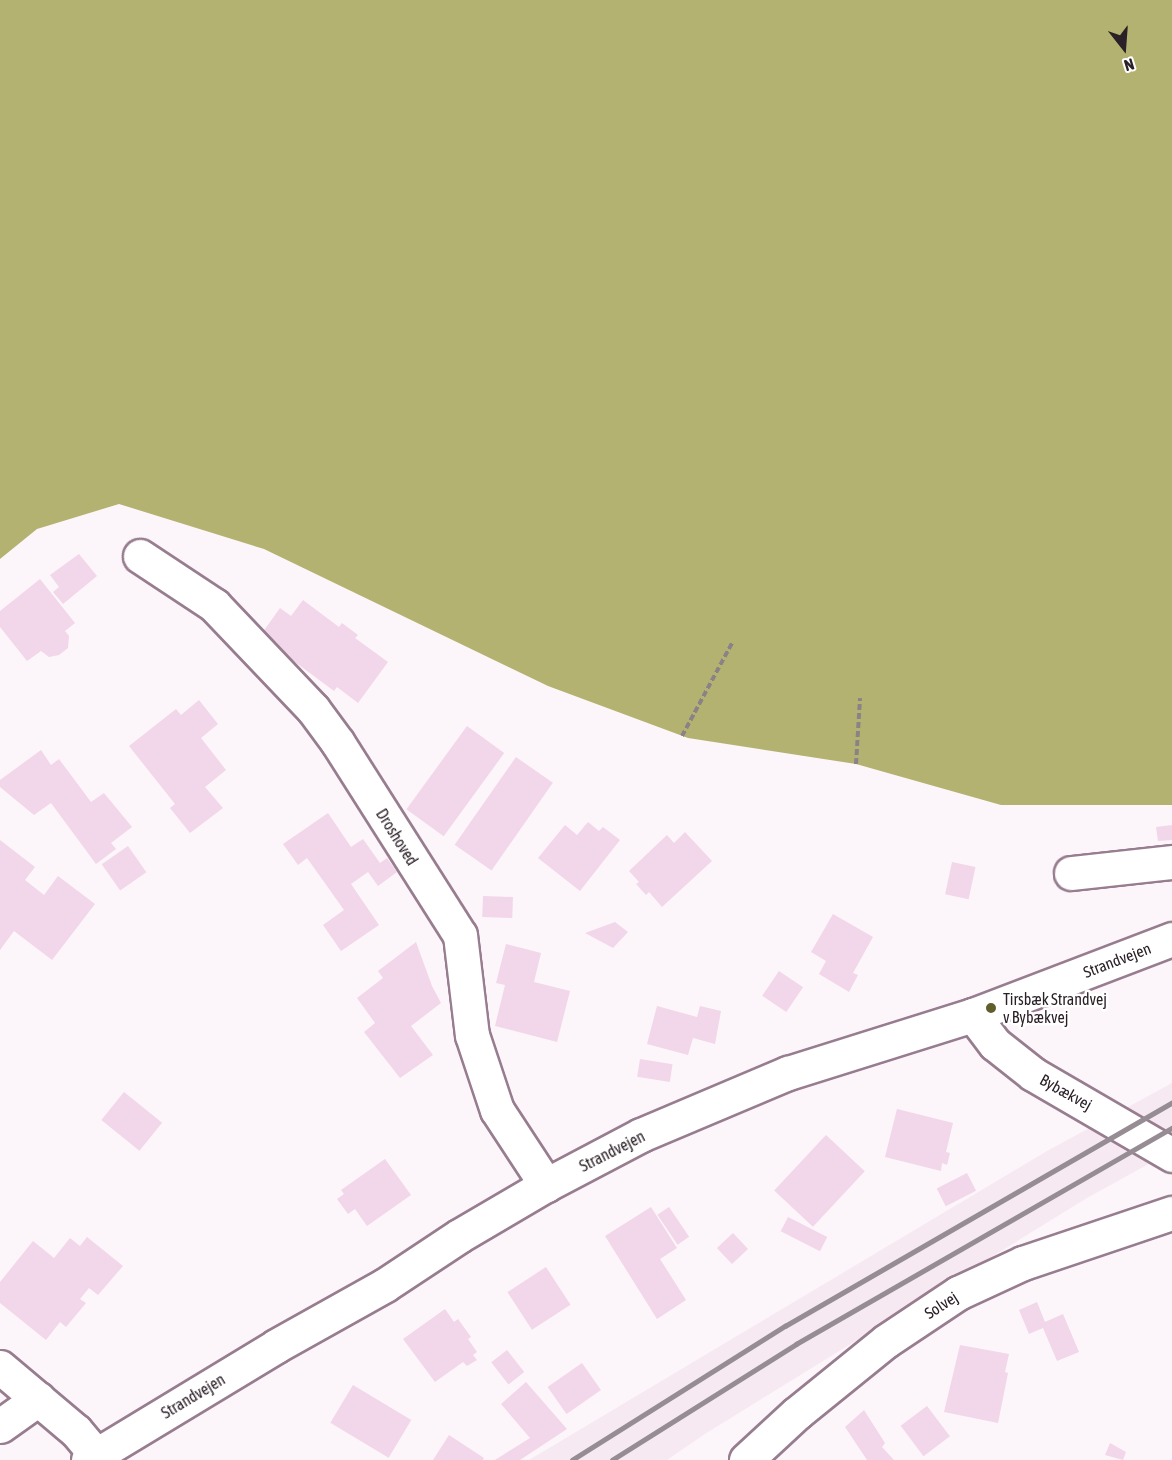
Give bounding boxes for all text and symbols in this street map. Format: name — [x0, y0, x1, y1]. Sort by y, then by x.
north arrow — [1094, 18, 1154, 78]
text: N — [1122, 55, 1136, 75]
street label: Droshoved — [372, 805, 422, 869]
street label: Strandvejen — [1080, 938, 1154, 982]
place label: Tirsbæk Strandvej v Bybækvej — [1003, 989, 1107, 1027]
marker: Tirsbæk Strandvej v Bybækvej — [984, 1001, 998, 1015]
street label: Bybækvej — [1037, 1070, 1095, 1114]
street label: Strandvejen — [576, 1126, 648, 1176]
street label: Solvej — [921, 1287, 961, 1323]
street label: Strandvejen — [158, 1370, 228, 1422]

